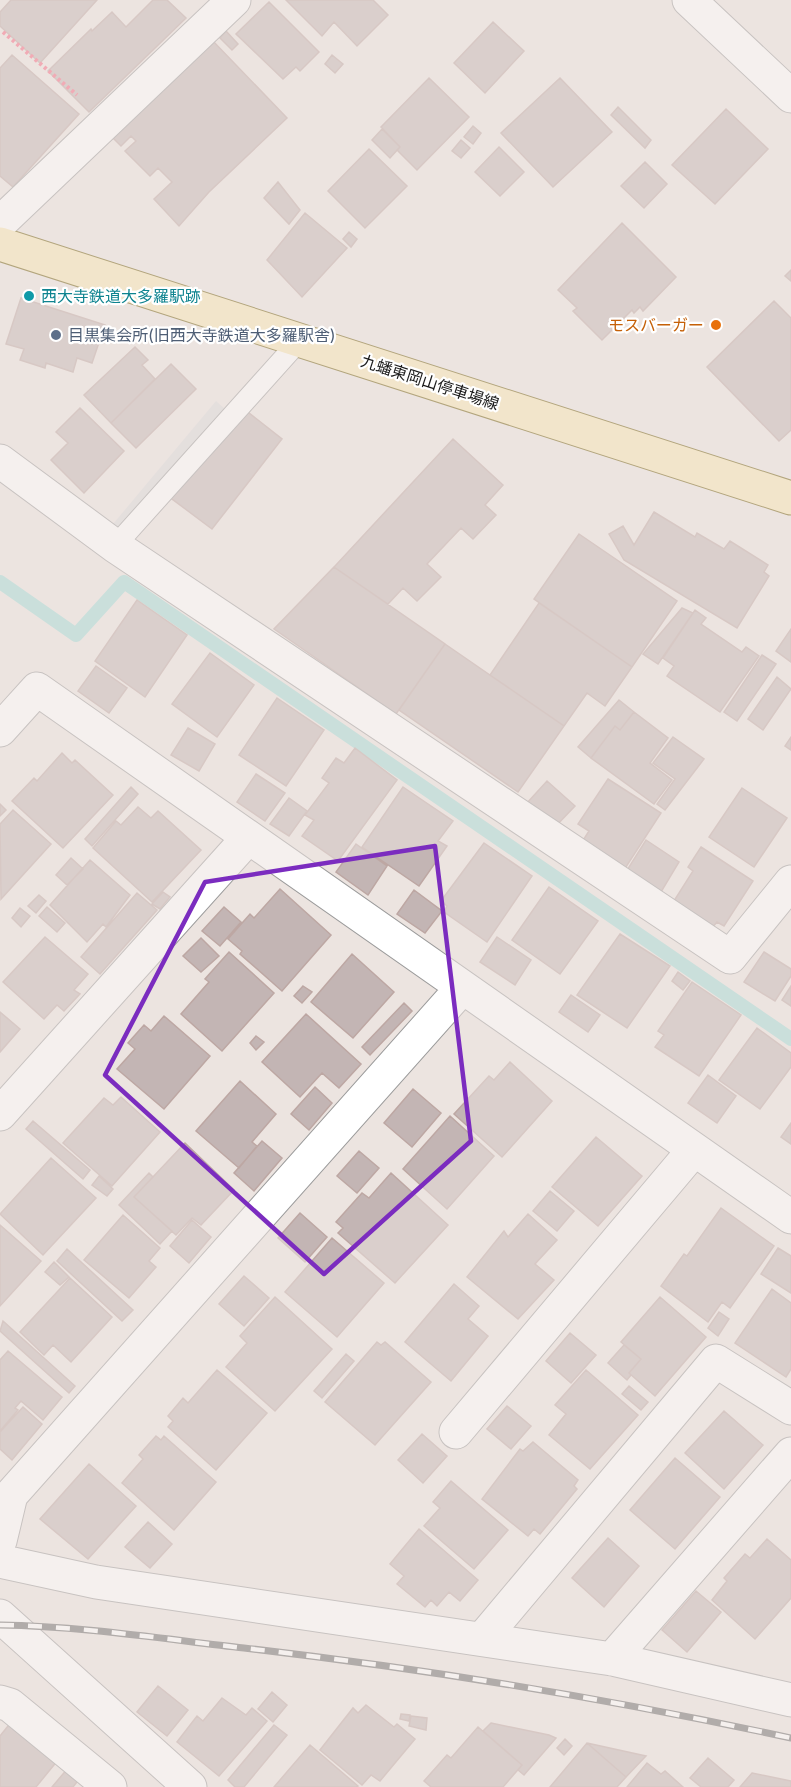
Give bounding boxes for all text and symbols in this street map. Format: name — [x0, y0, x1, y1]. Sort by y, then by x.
place label: 西大寺鉄道大多羅駅跡 — [41, 286, 201, 306]
marker: 西大寺鉄道大多羅駅跡 — [22, 289, 36, 303]
place label: モスバーガー — [608, 315, 704, 335]
marker: モスバーガー — [709, 318, 723, 332]
place label: 目黒集会所(旧西大寺鉄道大多羅駅舎) — [68, 325, 336, 345]
marker: 目黒集会所(旧西大寺鉄道大多羅駅舎) — [49, 328, 63, 342]
street label: 九蟠東岡山停車場線 — [358, 350, 502, 414]

